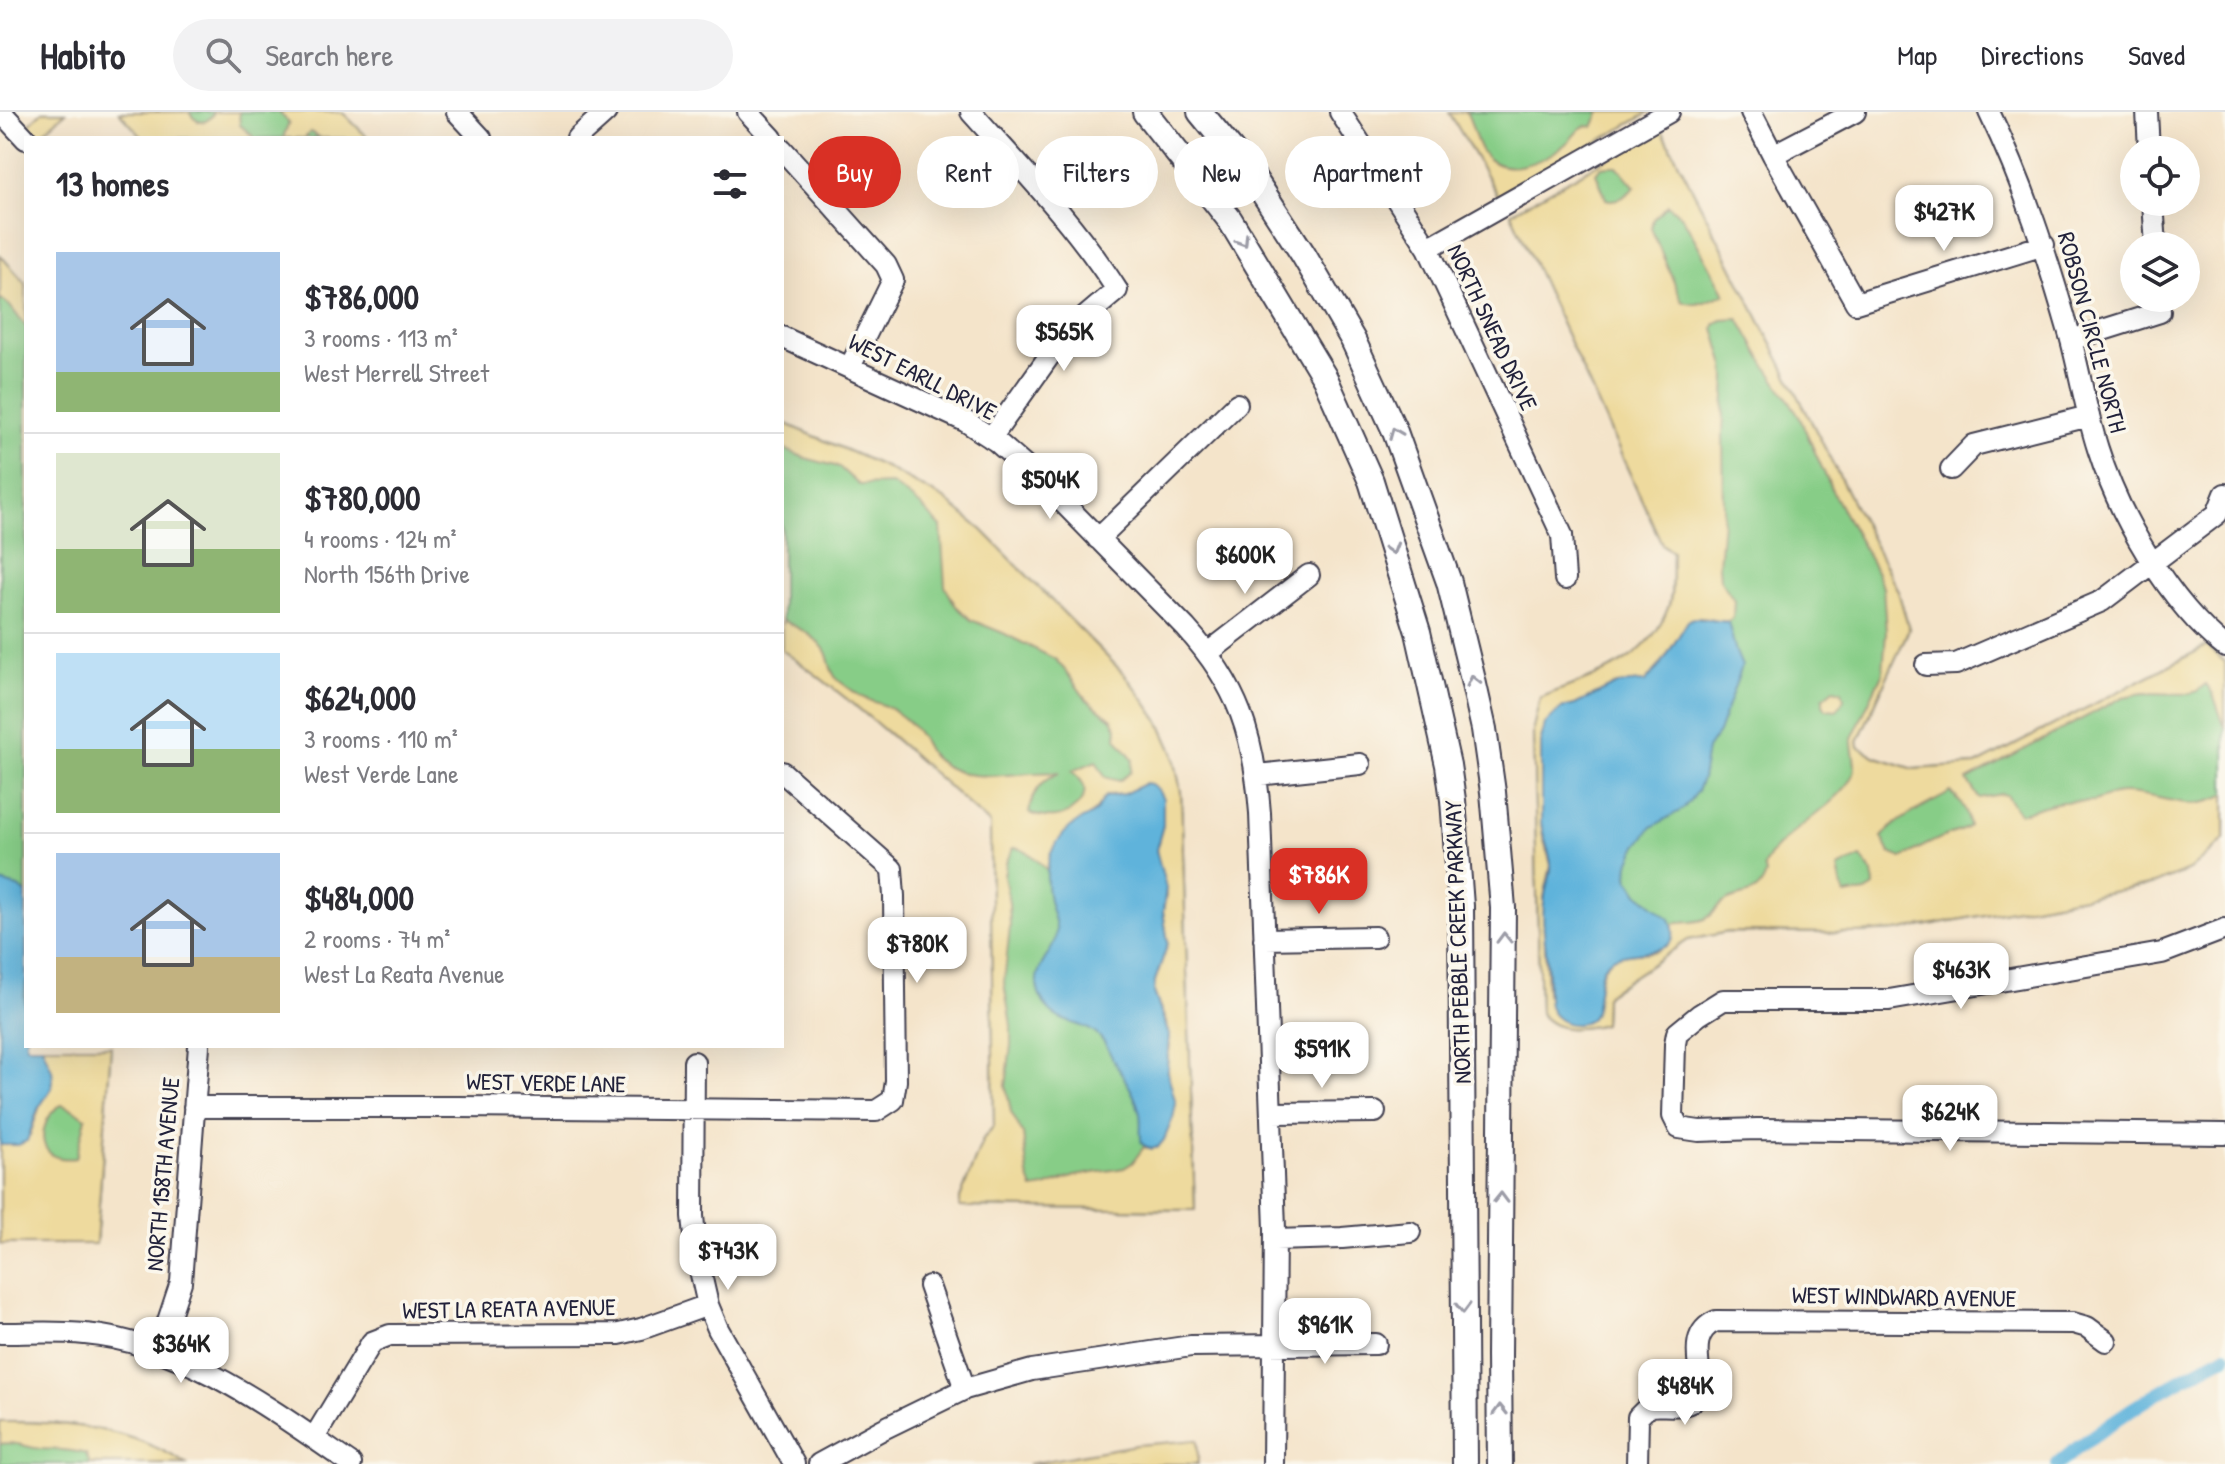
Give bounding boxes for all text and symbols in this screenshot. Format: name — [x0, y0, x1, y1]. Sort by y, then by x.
search box — [173, 19, 733, 91]
text: Habito — [40, 29, 125, 81]
icon: search — [201, 33, 245, 77]
text: Search here — [265, 35, 393, 75]
text: Map — [1897, 36, 1937, 74]
text: Directions — [1981, 36, 2084, 74]
text: Saved — [2128, 36, 2185, 74]
chip: Buy — [808, 136, 901, 208]
chip: Rent — [917, 136, 1019, 208]
chip: Filters — [1035, 136, 1158, 208]
chip: New — [1174, 136, 1269, 208]
chip: Apartment — [1285, 136, 1451, 208]
map controls — [2120, 136, 2200, 312]
button: locate — [2120, 136, 2200, 216]
text: 13 homes — [56, 161, 169, 207]
icon: filters — [708, 162, 752, 206]
pin: $427K — [1888, 185, 2000, 253]
text: $427K — [1913, 193, 1975, 228]
street label: ROBSON CIRCLE NORTH — [2051, 228, 2135, 436]
one-way arrow — [1233, 232, 1249, 247]
button: layers — [2120, 232, 2200, 312]
street label: NORTH SNEAD DRIVE — [1440, 239, 1546, 416]
text: $786,000 — [304, 274, 419, 320]
icon: home — [120, 284, 216, 380]
pin: $565K — [1008, 305, 1120, 373]
text: $565K — [1034, 313, 1094, 348]
text: 3 rooms · 113 m² — [304, 320, 458, 355]
street label: WEST EARLL DRIVE — [844, 325, 1003, 427]
text: West Merrell Street — [304, 355, 489, 390]
one-way arrow — [1388, 427, 1405, 441]
pin: $504K — [994, 453, 1106, 521]
text: $504K — [1020, 461, 1080, 496]
text: $780,000 — [304, 475, 421, 521]
icon: home — [120, 485, 216, 581]
text: 4 rooms · 124 m² — [304, 521, 457, 556]
pin: $600K — [1189, 528, 1301, 596]
text: $600K — [1215, 536, 1275, 571]
one-way arrow — [1383, 542, 1399, 555]
text: North 156th Drive — [304, 556, 470, 591]
one-way arrow — [1466, 674, 1483, 688]
text: $624,000 — [304, 675, 416, 721]
icon: home — [120, 685, 216, 781]
text: 3 rooms · 110 m² — [304, 721, 458, 756]
text: West Verde Lane — [304, 756, 459, 791]
street label: NORTH PEBBLE CREEK PARKWAY — [1436, 799, 1478, 1084]
pin: $786K — [1263, 848, 1375, 916]
text: $786K — [1288, 856, 1350, 891]
text: $484,000 — [304, 875, 414, 921]
icon: home — [120, 885, 216, 981]
pin: $780K — [861, 917, 973, 985]
text: 2 rooms · 74 m² — [304, 921, 450, 956]
text: $780K — [886, 925, 948, 960]
one-way arrow — [1495, 931, 1512, 944]
pin: $463K — [1905, 943, 2017, 1011]
text: $463K — [1932, 951, 1990, 986]
text: West La Reata Avenue — [304, 956, 505, 991]
pin: $591K — [1266, 1022, 1378, 1090]
text: $591K — [1294, 1030, 1350, 1065]
street label: WEST VERDE LANE — [466, 1065, 627, 1099]
street label: NORTH 158TH AVENUE — [138, 1075, 186, 1272]
pin: $624K — [1894, 1085, 2006, 1153]
text: $624K — [1920, 1093, 1980, 1128]
one-way arrow — [1492, 1191, 1509, 1204]
pin: $743K — [672, 1224, 784, 1292]
text: $743K — [697, 1232, 759, 1267]
street label: WEST WINDWARD AVENUE — [1792, 1278, 2017, 1314]
street label: WEST LA REATA AVENUE — [402, 1290, 616, 1326]
pin: $961K — [1269, 1298, 1381, 1366]
one-way arrow — [1454, 1302, 1471, 1315]
text: $961K — [1297, 1306, 1353, 1341]
pin: $364K — [125, 1317, 237, 1385]
text: $364K — [152, 1325, 210, 1360]
pin: $484K — [1629, 1359, 1741, 1427]
text: $484K — [1656, 1367, 1714, 1402]
one-way arrow — [1491, 1403, 1509, 1416]

